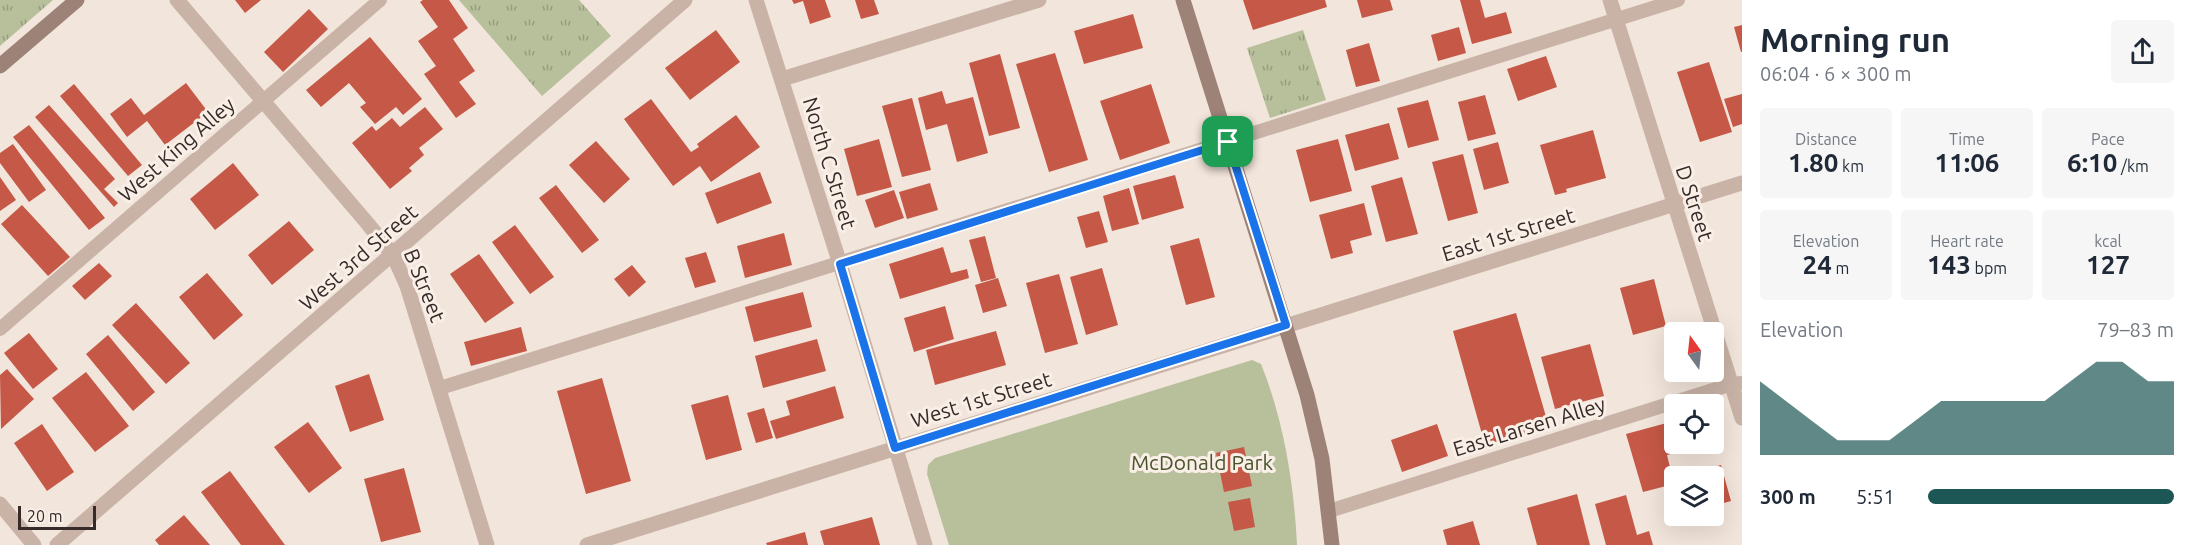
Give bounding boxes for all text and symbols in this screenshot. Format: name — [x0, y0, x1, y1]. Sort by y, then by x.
button: share — [2111, 20, 2174, 83]
text: Morning run — [1760, 21, 1950, 58]
text: 06:04 · 6 × 300 m — [1760, 62, 1912, 85]
street label: West King Alley — [113, 92, 239, 206]
street label: North C Street — [799, 94, 861, 232]
pin — [1202, 116, 1253, 167]
icon: arrive — [1211, 125, 1244, 158]
text: Distance — [1795, 130, 1857, 148]
text: Time — [1949, 130, 1985, 148]
text: Pace — [2091, 130, 2125, 148]
text: 1.80 — [1788, 148, 1838, 177]
text: 11:06 — [1934, 148, 2000, 177]
text: 6:10 — [2067, 148, 2117, 177]
text: km — [1838, 157, 1864, 175]
text: /km — [2117, 157, 2149, 175]
street label: D Street — [1671, 162, 1719, 244]
street label: West 3rd Street — [294, 199, 422, 315]
street label: East 1st Street — [1439, 202, 1577, 266]
text: Elevation — [1793, 232, 1859, 250]
text: Heart rate — [1930, 232, 2004, 250]
text: kcal — [2094, 232, 2122, 250]
street label: B Street — [399, 245, 451, 325]
text: 24 — [1803, 250, 1832, 279]
text: 143 — [1927, 250, 1971, 279]
text: 127 — [2086, 250, 2130, 279]
text: m — [1832, 259, 1849, 277]
text: bpm — [1971, 259, 2007, 277]
text: Elevation — [1760, 318, 1843, 341]
text: 79–83 m — [2097, 318, 2174, 341]
north arrow — [1664, 322, 1724, 382]
map controls — [1664, 322, 1724, 526]
street label: West 1st Street — [908, 366, 1054, 432]
street label: East Larsen Alley — [1450, 391, 1608, 461]
button: locate — [1664, 394, 1724, 454]
park label: McDonald Park — [1131, 450, 1274, 474]
button: layers — [1664, 466, 1724, 526]
text: 300 m — [1760, 485, 1816, 508]
text: 5:51 — [1856, 485, 1895, 508]
scale bar — [18, 503, 96, 530]
text: 20 m — [27, 507, 63, 525]

